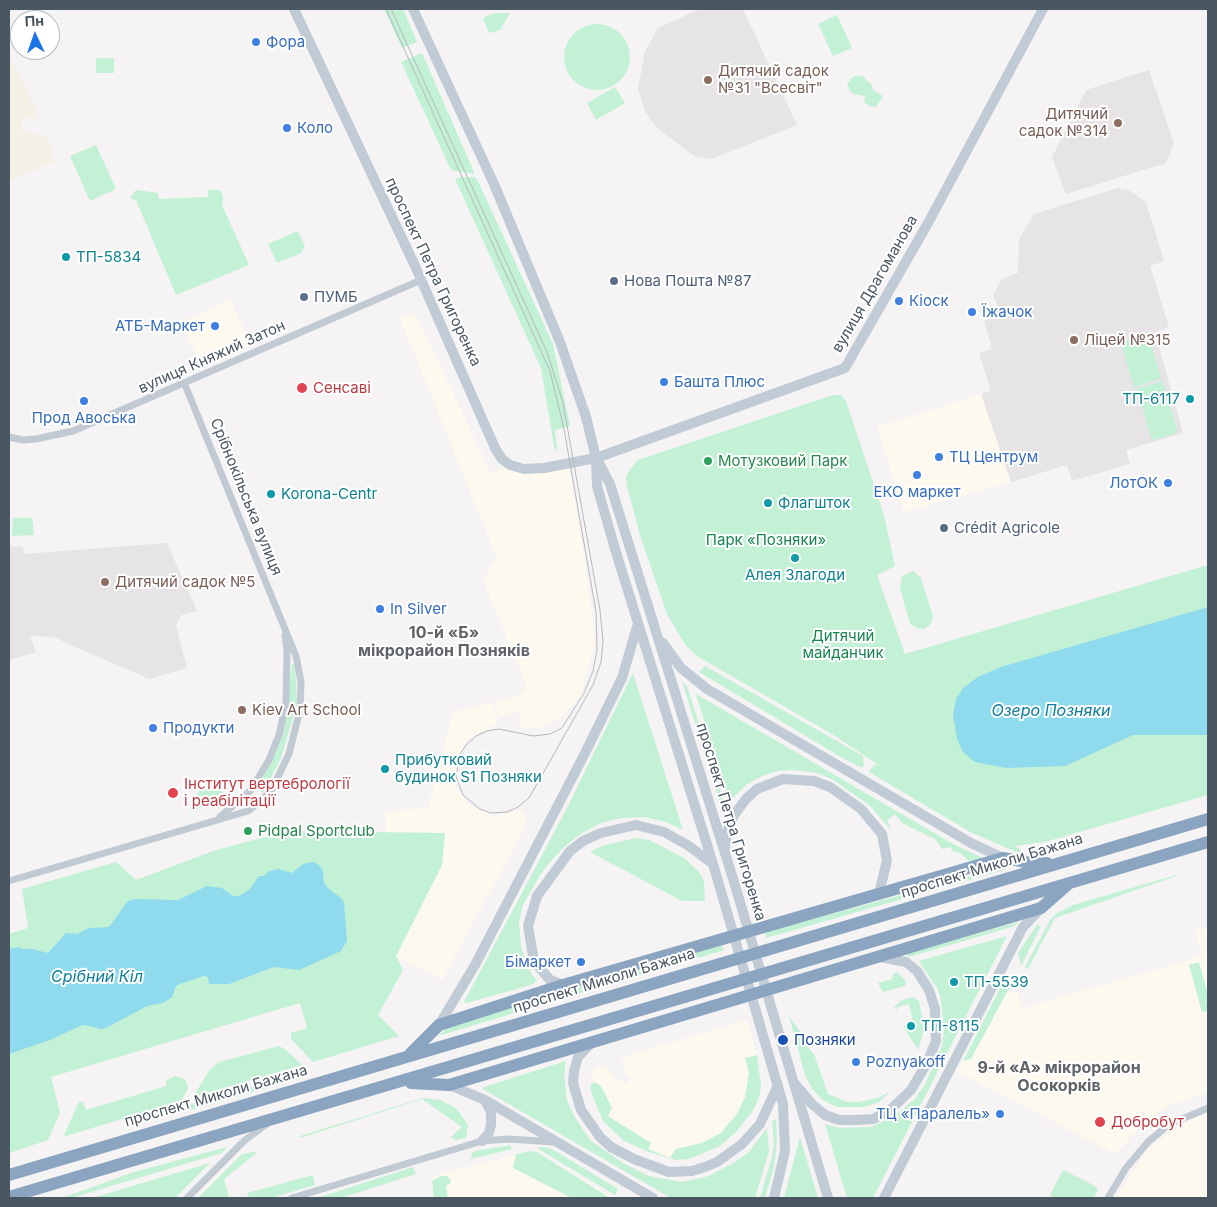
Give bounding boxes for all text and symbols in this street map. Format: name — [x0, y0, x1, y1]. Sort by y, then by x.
north arrow — [10, 10, 60, 60]
text: Пн — [24, 12, 44, 30]
place label: Фора — [266, 33, 305, 51]
marker: Фора — [250, 36, 262, 48]
place label: Дитячий садок №31 "Всесвіт" — [718, 62, 829, 97]
marker: Дитячий садок №31 "Всесвіт" — [702, 74, 714, 86]
place label: Дитячий садок №314 — [1019, 105, 1108, 140]
marker: Дитячий садок №314 — [1112, 117, 1124, 129]
place label: Коло — [297, 119, 333, 137]
marker: Коло — [281, 122, 293, 134]
street label: проспект Петра Григоренка — [381, 175, 485, 369]
street label: вулиця Драгоманова — [828, 212, 922, 356]
place label: ТП-5834 — [76, 248, 141, 266]
marker: ТП-5834 — [60, 251, 72, 263]
place label: Нова Пошта №87 — [624, 272, 752, 290]
marker: Нова Пошта №87 — [608, 275, 620, 287]
place label: ПУМБ — [314, 288, 358, 306]
marker: ПУМБ — [298, 291, 310, 303]
place label: Кіоск — [909, 292, 949, 310]
marker: Кіоск — [893, 295, 905, 307]
place label: Їжачок — [982, 303, 1032, 321]
marker: Їжачок — [966, 306, 978, 318]
street label: вулиця Княжий Затон — [136, 316, 288, 398]
place label: АТБ-Маркет — [115, 317, 205, 335]
marker: АТБ-Маркет — [209, 320, 221, 332]
place label: Ліцей №315 — [1084, 331, 1171, 349]
marker: Ліцей №315 — [1068, 334, 1080, 346]
place label: Башта Плюс — [674, 373, 765, 391]
marker: Башта Плюс — [658, 376, 670, 388]
place label: Сенсаві — [313, 379, 371, 397]
marker: Сенсаві — [295, 381, 309, 395]
place label: ТП-6117 — [1122, 390, 1180, 408]
marker: ТП-6117 — [1184, 393, 1196, 405]
marker: Прод Авоська — [78, 395, 90, 407]
place label: Прод Авоська — [32, 409, 136, 427]
street label: Срібнокільська вулиця — [206, 416, 286, 578]
place label: ТЦ Центрум — [949, 448, 1038, 466]
marker: ТЦ Центрум — [933, 451, 945, 463]
place label: Мотузковий Парк — [718, 452, 847, 470]
marker: Мотузковий Парк — [702, 455, 714, 467]
marker: ЕКО маркет — [911, 469, 923, 481]
place label: ЛотОК — [1109, 474, 1158, 492]
marker: ЛотОК — [1162, 477, 1174, 489]
place label: ЕКО маркет — [874, 483, 960, 501]
place label: Korona-Centr — [281, 485, 377, 503]
marker: Korona-Centr — [265, 488, 277, 500]
place label: Флагшток — [778, 494, 850, 512]
marker: Флагшток — [762, 497, 774, 509]
place label: Crédit Agricole — [954, 519, 1060, 537]
marker: Crédit Agricole — [938, 522, 950, 534]
park label: Парк «Позняки» — [706, 531, 826, 549]
marker: Алея Злагоди — [789, 552, 801, 564]
place label: Алея Злагоди — [745, 566, 845, 584]
place label: Дитячий садок №5 — [115, 573, 255, 591]
marker: Дитячий садок №5 — [99, 576, 111, 588]
place label: In Silver — [390, 600, 447, 618]
marker: In Silver — [374, 603, 386, 615]
district label: 10-й «Б» мікрорайон Позняків — [358, 623, 530, 661]
park label: Дитячий майданчик — [802, 627, 884, 662]
place label: Kiev Art School — [252, 701, 361, 719]
water label: Озеро Позняки — [991, 701, 1111, 721]
marker: Kiev Art School — [236, 704, 248, 716]
place label: Продукти — [163, 719, 234, 737]
street label: проспект Петра Григоренка — [692, 721, 770, 923]
marker: Продукти — [147, 722, 159, 734]
place label: Прибутковий будинок S1 Позняки — [395, 751, 542, 786]
marker: Прибутковий будинок S1 Позняки — [379, 763, 391, 775]
place label: Інститут вертебрології і реабілітації — [184, 775, 350, 810]
marker: Інститут вертебрології і реабілітації — [166, 786, 180, 800]
place label: Pidpal Sportclub — [258, 822, 375, 840]
marker: Pidpal Sportclub — [242, 825, 254, 837]
street label: проспект Миколи Бажана — [899, 830, 1085, 902]
street label: проспект Миколи Бажана — [511, 945, 697, 1017]
place label: Бімаркет — [505, 953, 571, 971]
marker: Бімаркет — [575, 956, 587, 968]
water label: Срібний Кіл — [51, 967, 143, 987]
place label: ТП-5539 — [964, 973, 1029, 991]
marker: ТП-5539 — [948, 976, 960, 988]
place label: ТП-8115 — [921, 1017, 979, 1035]
marker: ТП-8115 — [905, 1020, 917, 1032]
place label: Позняки — [794, 1031, 856, 1049]
marker: Позняки — [776, 1033, 790, 1047]
place label: Poznyakoff — [866, 1053, 945, 1071]
marker: Poznyakoff — [850, 1056, 862, 1068]
district label: 9-й «А» мікрорайон Осокорків — [977, 1058, 1141, 1096]
street label: проспект Миколи Бажана — [123, 1061, 309, 1131]
place label: ТЦ «Паралель» — [876, 1105, 990, 1123]
marker: ТЦ «Паралель» — [994, 1108, 1006, 1120]
place label: Добробут — [1111, 1113, 1184, 1131]
marker: Добробут — [1093, 1115, 1107, 1129]

